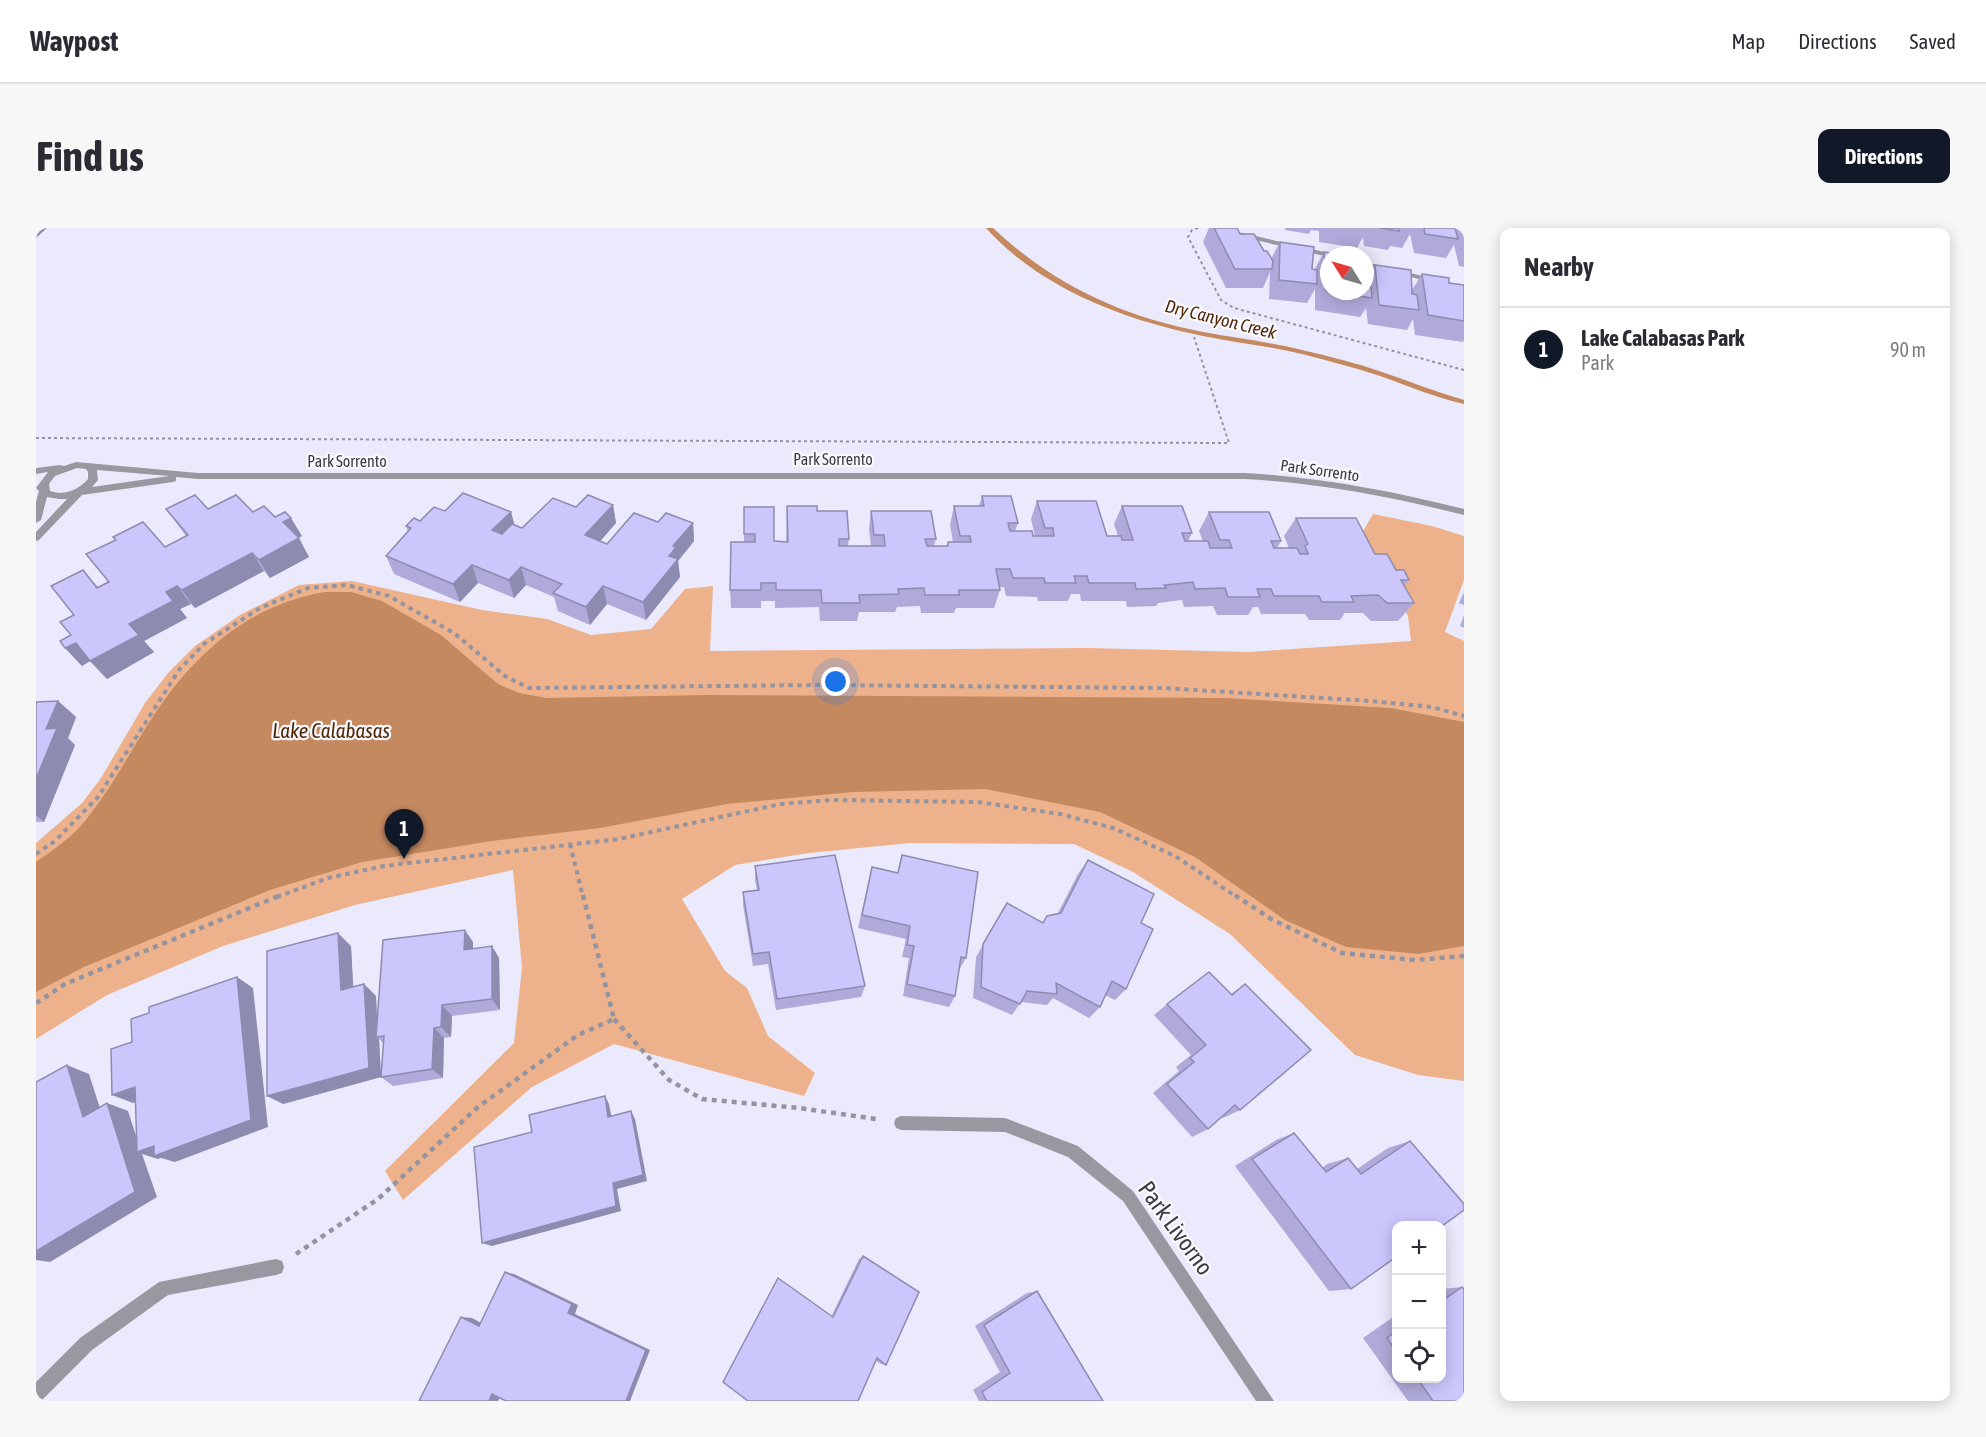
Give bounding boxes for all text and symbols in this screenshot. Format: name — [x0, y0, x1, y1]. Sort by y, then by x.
text: Waypost — [30, 25, 118, 57]
text: Map — [1731, 29, 1765, 53]
text: Directions — [1798, 29, 1877, 53]
text: Saved — [1910, 29, 1956, 53]
button: Directions — [1818, 129, 1950, 183]
text: Find us — [36, 132, 144, 180]
north arrow — [1320, 246, 1374, 300]
text: Nearby — [1524, 252, 1594, 282]
water label: Dry Canyon Creek — [1163, 295, 1280, 343]
text: Lake Calabasas Park — [1581, 325, 1744, 351]
text: 1 — [1539, 338, 1548, 361]
text: 90 m — [1890, 338, 1926, 361]
text: Park — [1581, 351, 1614, 374]
street label: Park Sorrento — [793, 450, 873, 468]
street label: Park Sorrento — [307, 452, 387, 470]
street label: Park Sorrento — [1279, 456, 1361, 484]
your location — [821, 667, 850, 696]
water label: Lake Calabasas — [272, 718, 390, 742]
pin: 1 — [384, 810, 424, 859]
street label: Park Livorno — [1133, 1176, 1219, 1280]
map controls — [1392, 1221, 1446, 1383]
button: + — [1392, 1221, 1446, 1275]
button: − — [1392, 1275, 1446, 1329]
button: locate — [1392, 1329, 1446, 1383]

